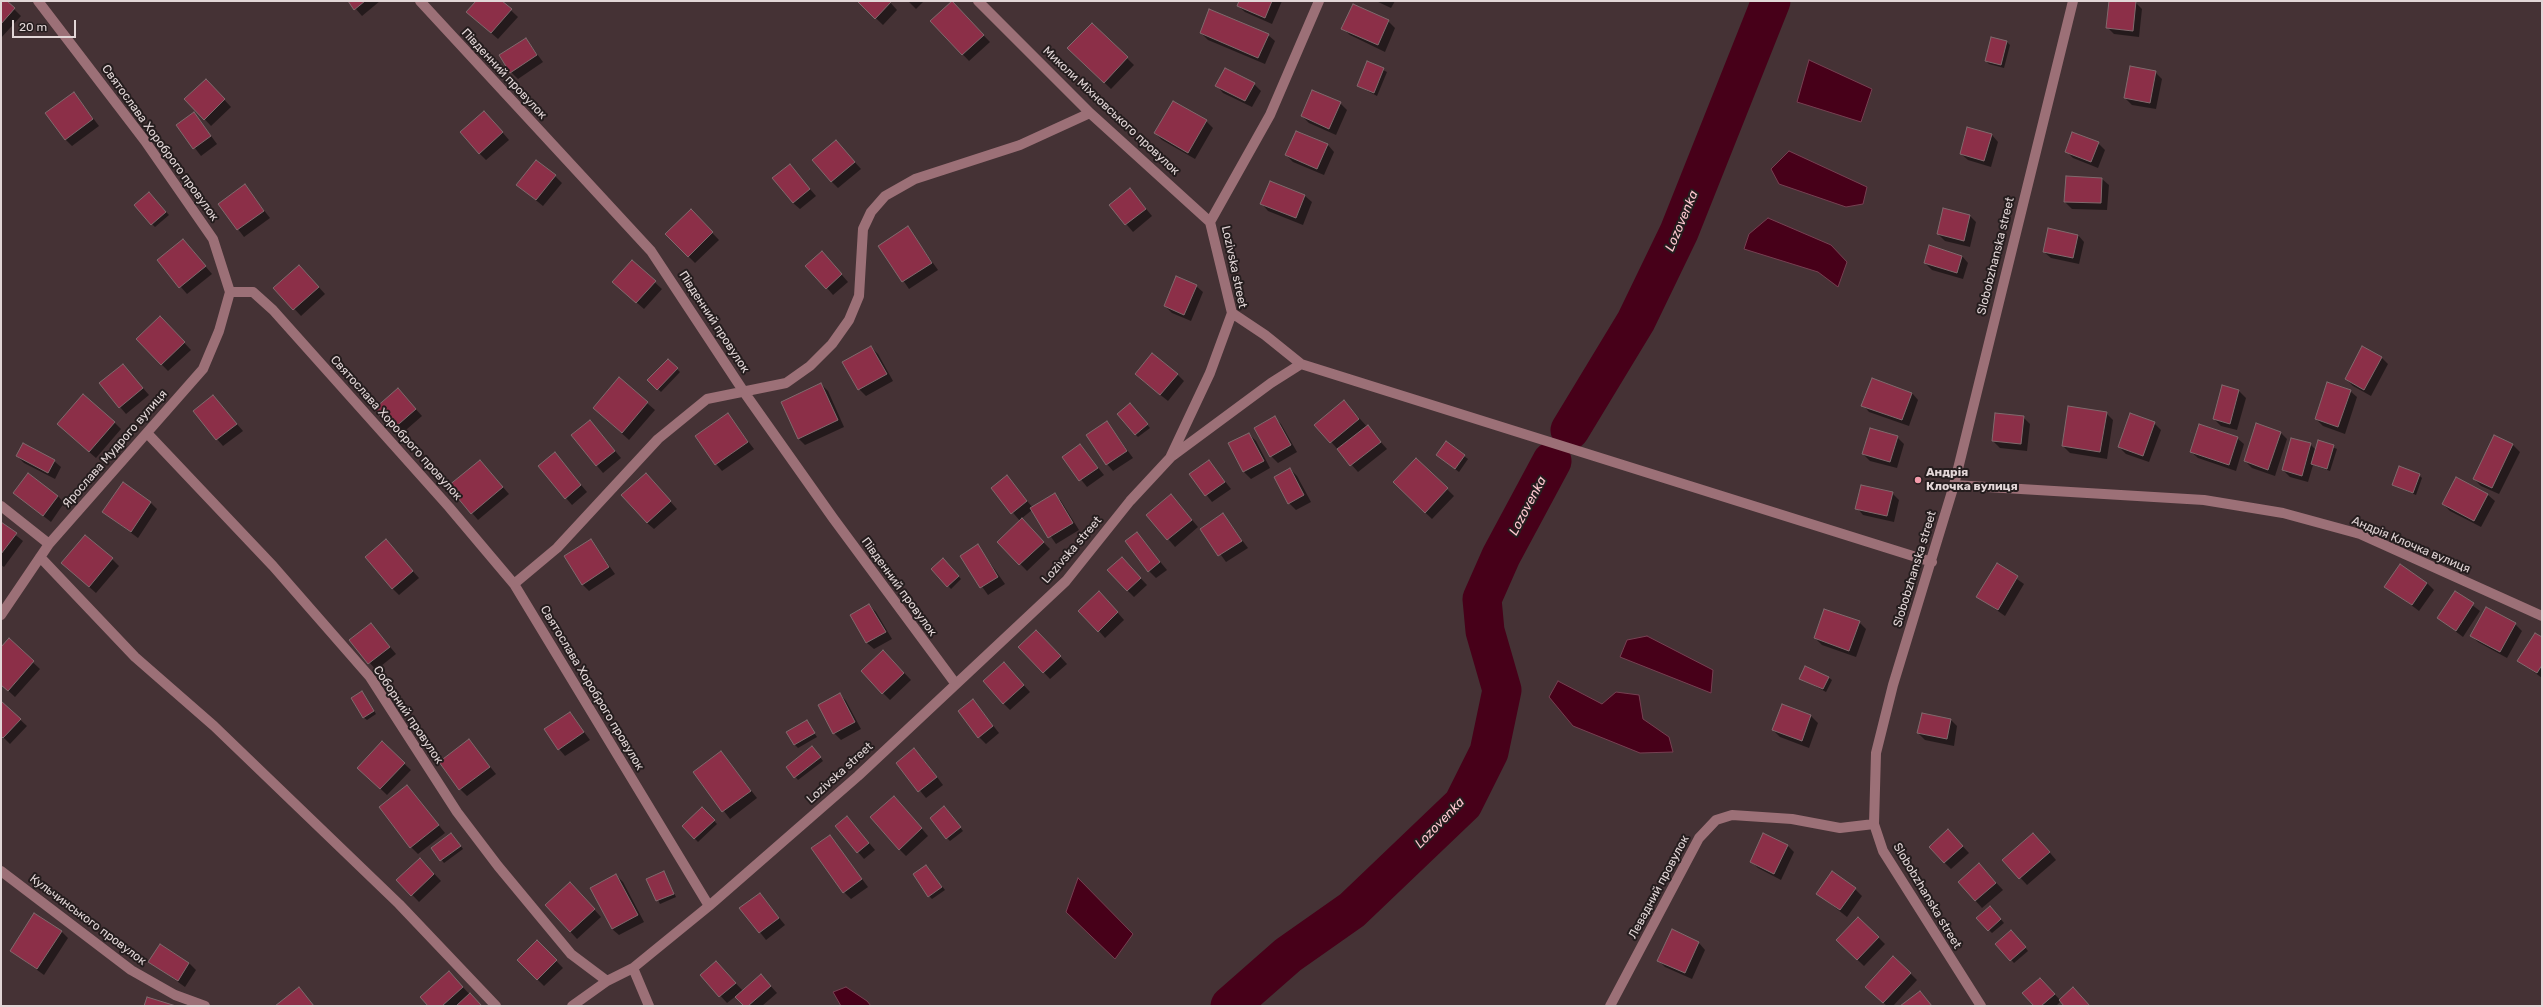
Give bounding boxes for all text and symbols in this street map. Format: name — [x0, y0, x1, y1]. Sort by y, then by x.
scale bar — [14, 12, 78, 38]
text: 20 m — [19, 20, 47, 34]
street label: Південний провулок — [458, 26, 550, 122]
street label: Миколи Міхновського провулок — [1040, 44, 1182, 178]
street label: Святослава Хороброго провулок — [98, 62, 222, 224]
water label: Lozovenka — [1662, 188, 1702, 254]
street label: Slobobzhanska street — [1974, 196, 2018, 316]
street label: Lozivska street — [1218, 224, 1250, 310]
street label: Південний провулок — [676, 268, 752, 376]
street label: Святослава Хороброго провулок — [327, 353, 465, 503]
street label: Ярослава Мудрого вулиця — [60, 387, 170, 511]
place label: Андрія Клочка вулиця — [1926, 466, 2018, 494]
water label: Lozovenka — [1506, 474, 1550, 538]
marker: Андрія Клочка вулиця — [1913, 475, 1923, 485]
street label: Slobobzhanska street — [1890, 509, 1940, 629]
street label: Андрія Клочка вулиця — [2350, 513, 2472, 577]
street label: Lozivska street — [1039, 514, 1105, 586]
street label: Південний провулок — [858, 535, 940, 639]
street label: Святослава Хороброго провулок — [537, 603, 647, 773]
street label: Соборний провулок — [370, 663, 446, 767]
street label: Lozivska street — [804, 740, 876, 806]
water label: Lozovenka — [1412, 794, 1468, 852]
street label: Левадний провулок — [1626, 833, 1692, 941]
street label: Slobobzhanska street — [1890, 841, 1964, 951]
street label: Кульчинського провулок — [27, 871, 149, 969]

